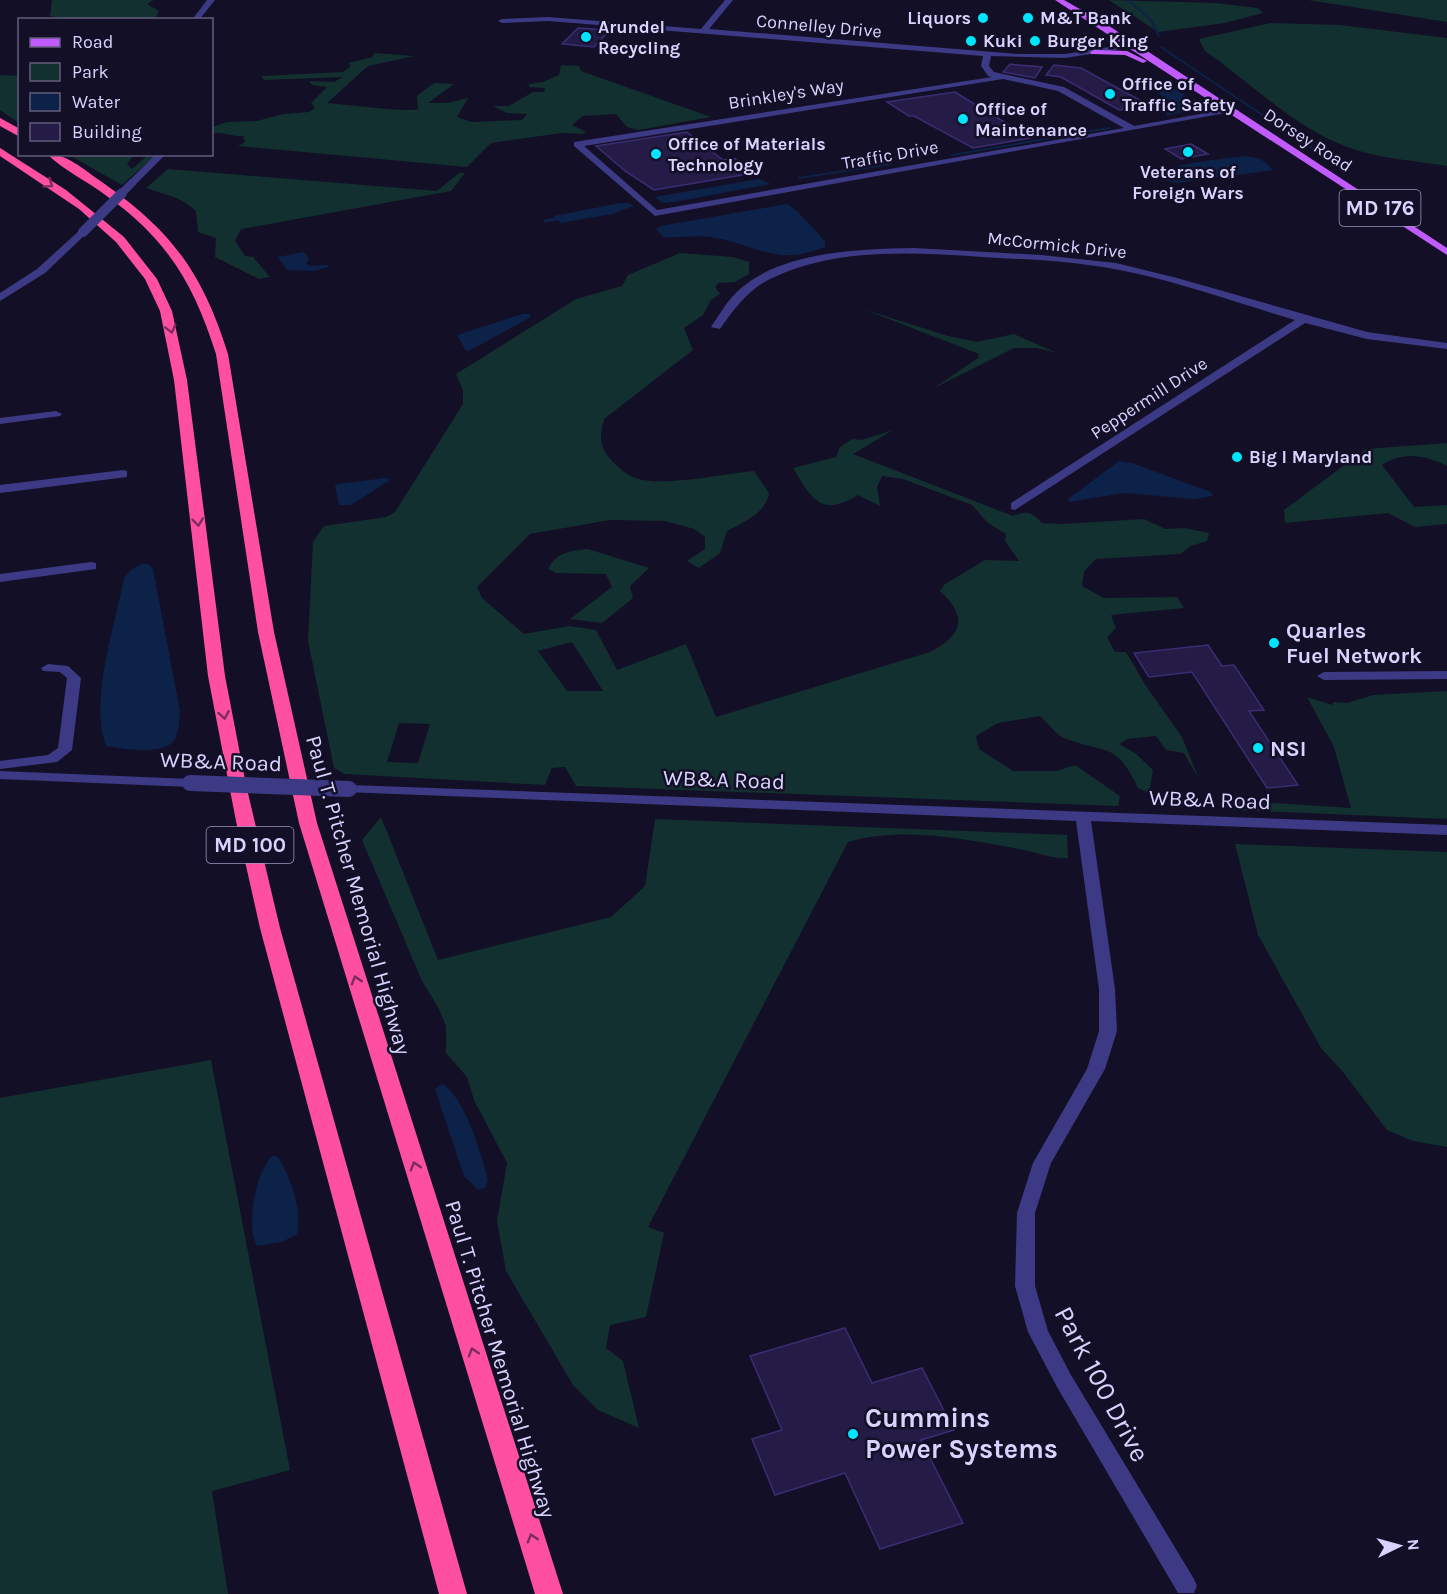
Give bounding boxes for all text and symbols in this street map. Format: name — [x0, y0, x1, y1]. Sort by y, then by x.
place label: Liquors — [907, 7, 971, 29]
place label: M&T Bank — [1040, 7, 1132, 29]
street label: Connelley Drive — [755, 10, 883, 42]
marker: Liquors — [976, 11, 990, 25]
marker: M&T Bank — [1021, 11, 1035, 25]
place label: Arundel Recycling — [598, 16, 681, 59]
legend — [18, 18, 213, 156]
marker: Arundel Recycling — [579, 30, 593, 44]
place label: Kuki — [983, 30, 1023, 52]
place label: Burger King — [1047, 30, 1148, 52]
text: Road — [72, 31, 113, 53]
marker: Kuki — [964, 34, 978, 48]
marker: Burger King — [1028, 34, 1042, 48]
text: Park — [72, 61, 109, 83]
place label: Office of Traffic Safety — [1122, 73, 1235, 116]
street label: Brinkley's Way — [727, 74, 846, 114]
marker: Office of Traffic Safety — [1103, 87, 1117, 101]
text: Water — [72, 91, 120, 113]
place label: Office of Maintenance — [975, 98, 1087, 141]
street label: Dorsey Road — [1260, 103, 1356, 177]
marker: Office of Maintenance — [956, 112, 970, 126]
text: Building — [72, 121, 142, 143]
place label: Office of Materials Technology — [668, 133, 826, 176]
street label: Traffic Drive — [840, 136, 940, 174]
marker: Veterans of Foreign Wars — [1181, 145, 1195, 159]
marker: Office of Materials Technology — [649, 147, 663, 161]
place label: Veterans of Foreign Wars — [1132, 161, 1244, 204]
one-way arrow — [42, 177, 53, 188]
road number: MD 176 — [1340, 190, 1420, 226]
street label: McCormick Drive — [986, 227, 1128, 263]
one-way arrow — [163, 323, 176, 333]
street label: Peppermill Drive — [1087, 352, 1211, 444]
place label: Big I Maryland — [1249, 446, 1372, 468]
marker: Big I Maryland — [1230, 450, 1244, 464]
one-way arrow — [191, 517, 203, 526]
place label: Quarles Fuel Network — [1286, 618, 1422, 669]
marker: Quarles Fuel Network — [1267, 636, 1281, 650]
one-way arrow — [217, 709, 230, 719]
street label: Paul T. Pitcher Memorial Highway — [300, 733, 416, 1058]
place label: NSI — [1270, 736, 1307, 762]
marker: NSI — [1251, 741, 1265, 755]
street label: WB&A Road — [160, 747, 282, 777]
street label: WB&A Road — [663, 765, 785, 795]
street label: WB&A Road — [1149, 785, 1271, 815]
road number: MD 100 — [206, 827, 294, 863]
one-way arrow — [351, 975, 364, 986]
one-way arrow — [410, 1161, 422, 1172]
street label: Paul T. Pitcher Memorial Highway — [439, 1197, 561, 1521]
street label: Park 100 Drive — [1048, 1301, 1156, 1467]
one-way arrow — [468, 1347, 481, 1358]
place label: Cummins Power Systems — [865, 1402, 1058, 1465]
marker: Cummins Power Systems — [846, 1427, 860, 1441]
north arrow — [1369, 1516, 1429, 1576]
one-way arrow — [527, 1533, 539, 1544]
text: N — [1403, 1538, 1423, 1551]

